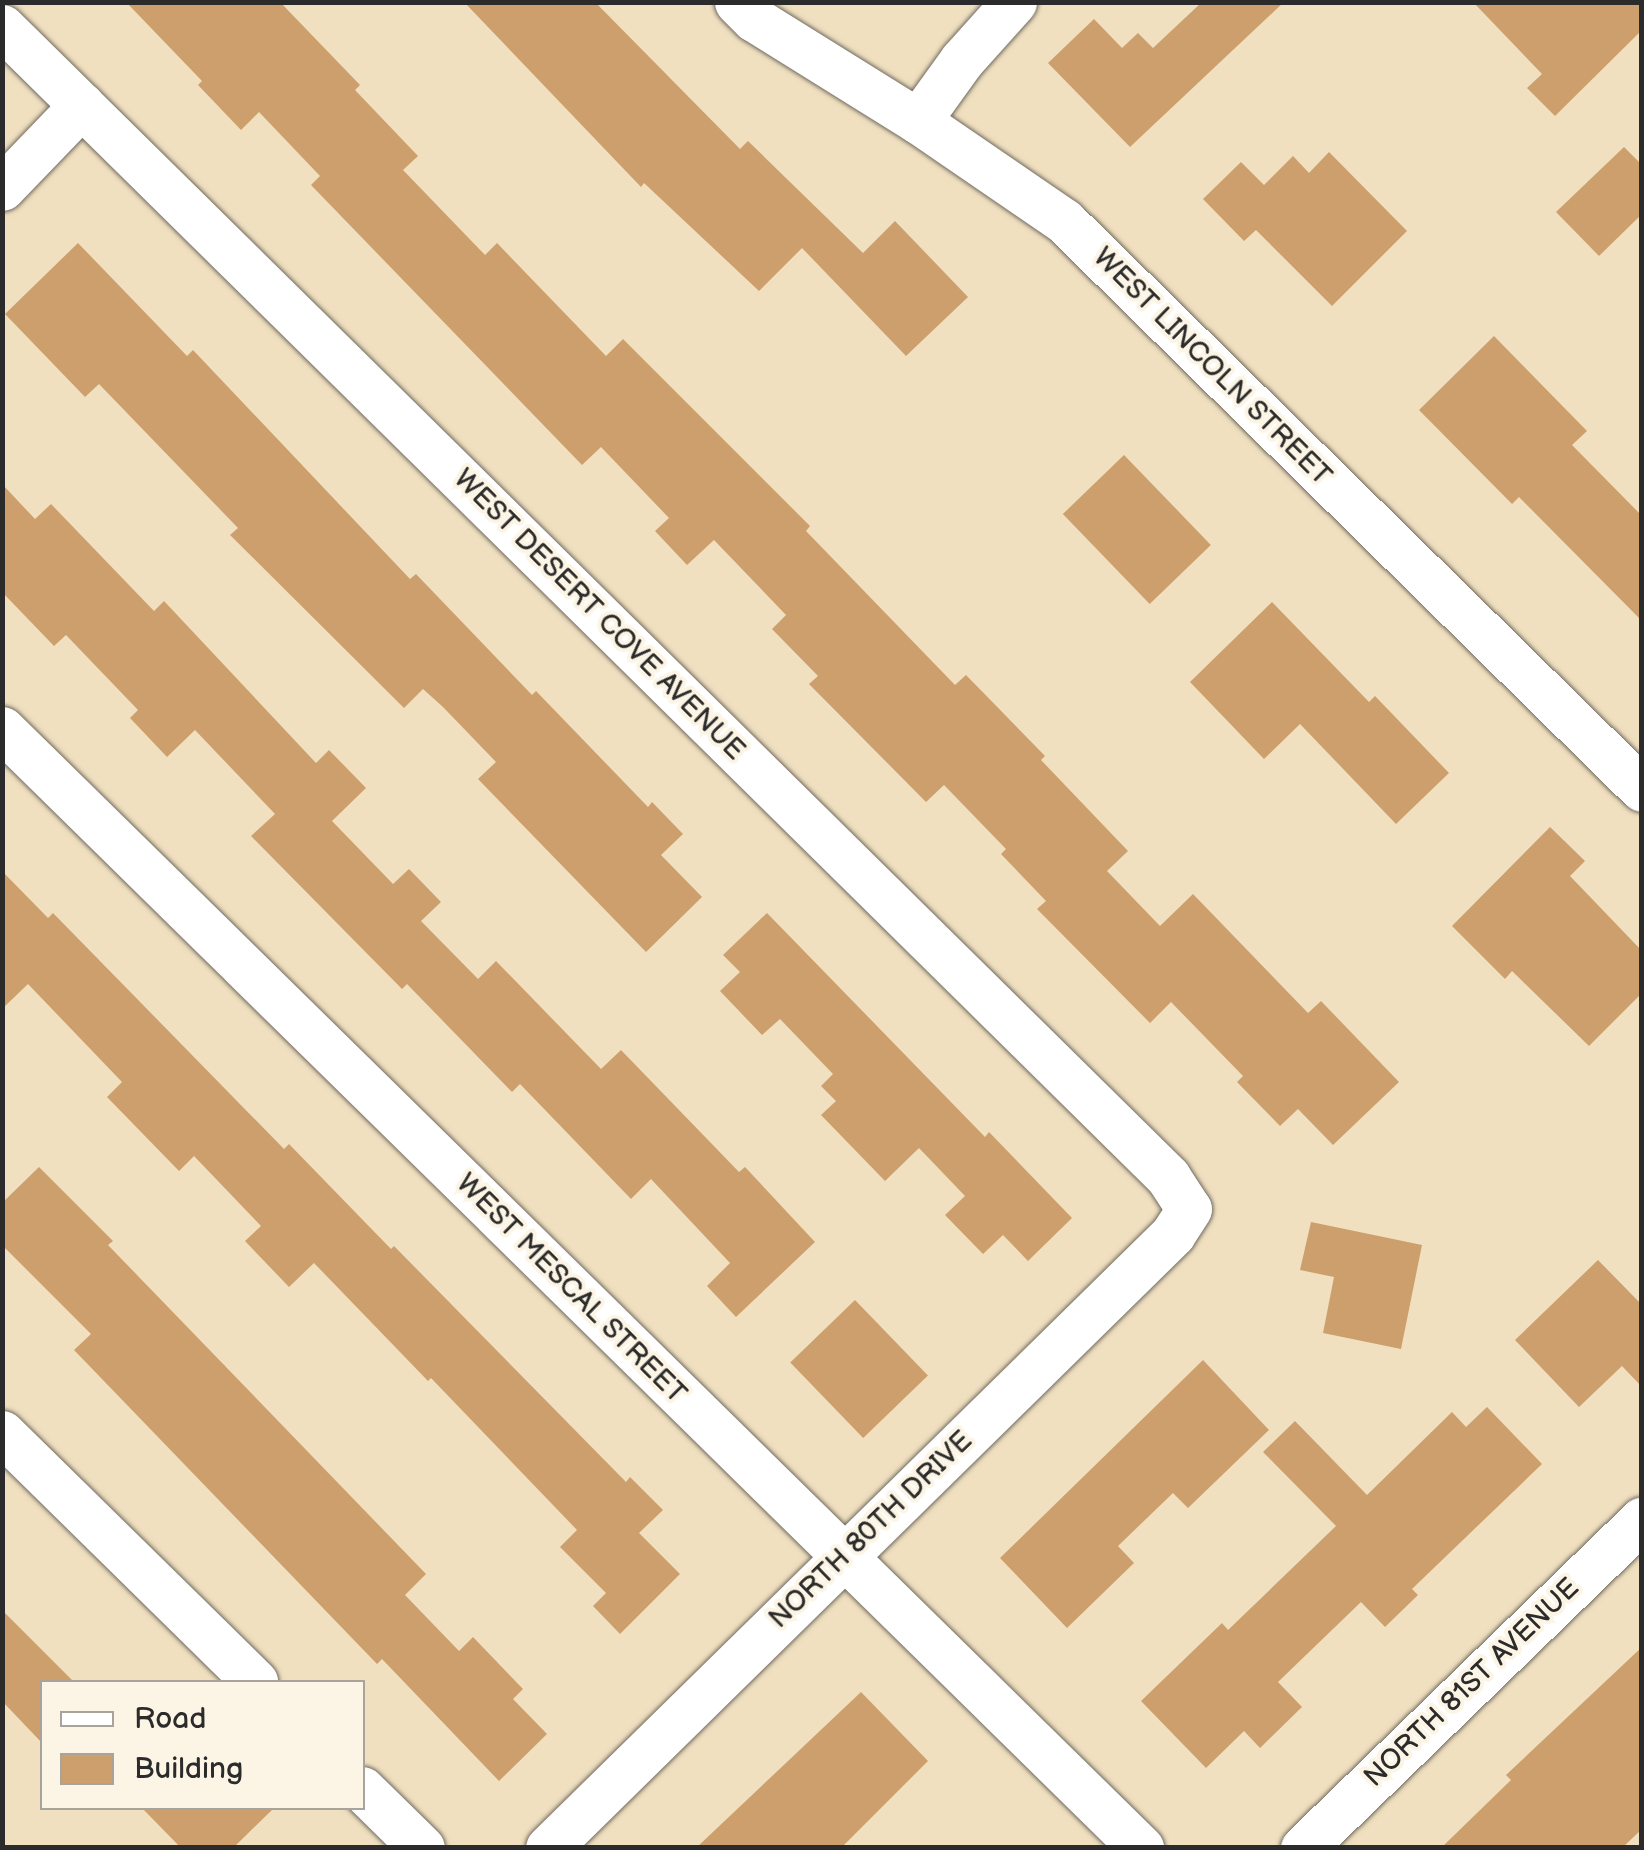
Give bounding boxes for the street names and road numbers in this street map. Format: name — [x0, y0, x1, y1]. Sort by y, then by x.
street label: WEST LINCOLN STREET — [1086, 241, 1338, 493]
street label: WEST DESERT COVE AVENUE — [446, 462, 752, 768]
street label: WEST MESCAL STREET — [449, 1167, 693, 1411]
street label: NORTH 80TH DRIVE — [762, 1424, 980, 1636]
street label: NORTH 81ST AVENUE — [1358, 1572, 1586, 1794]

